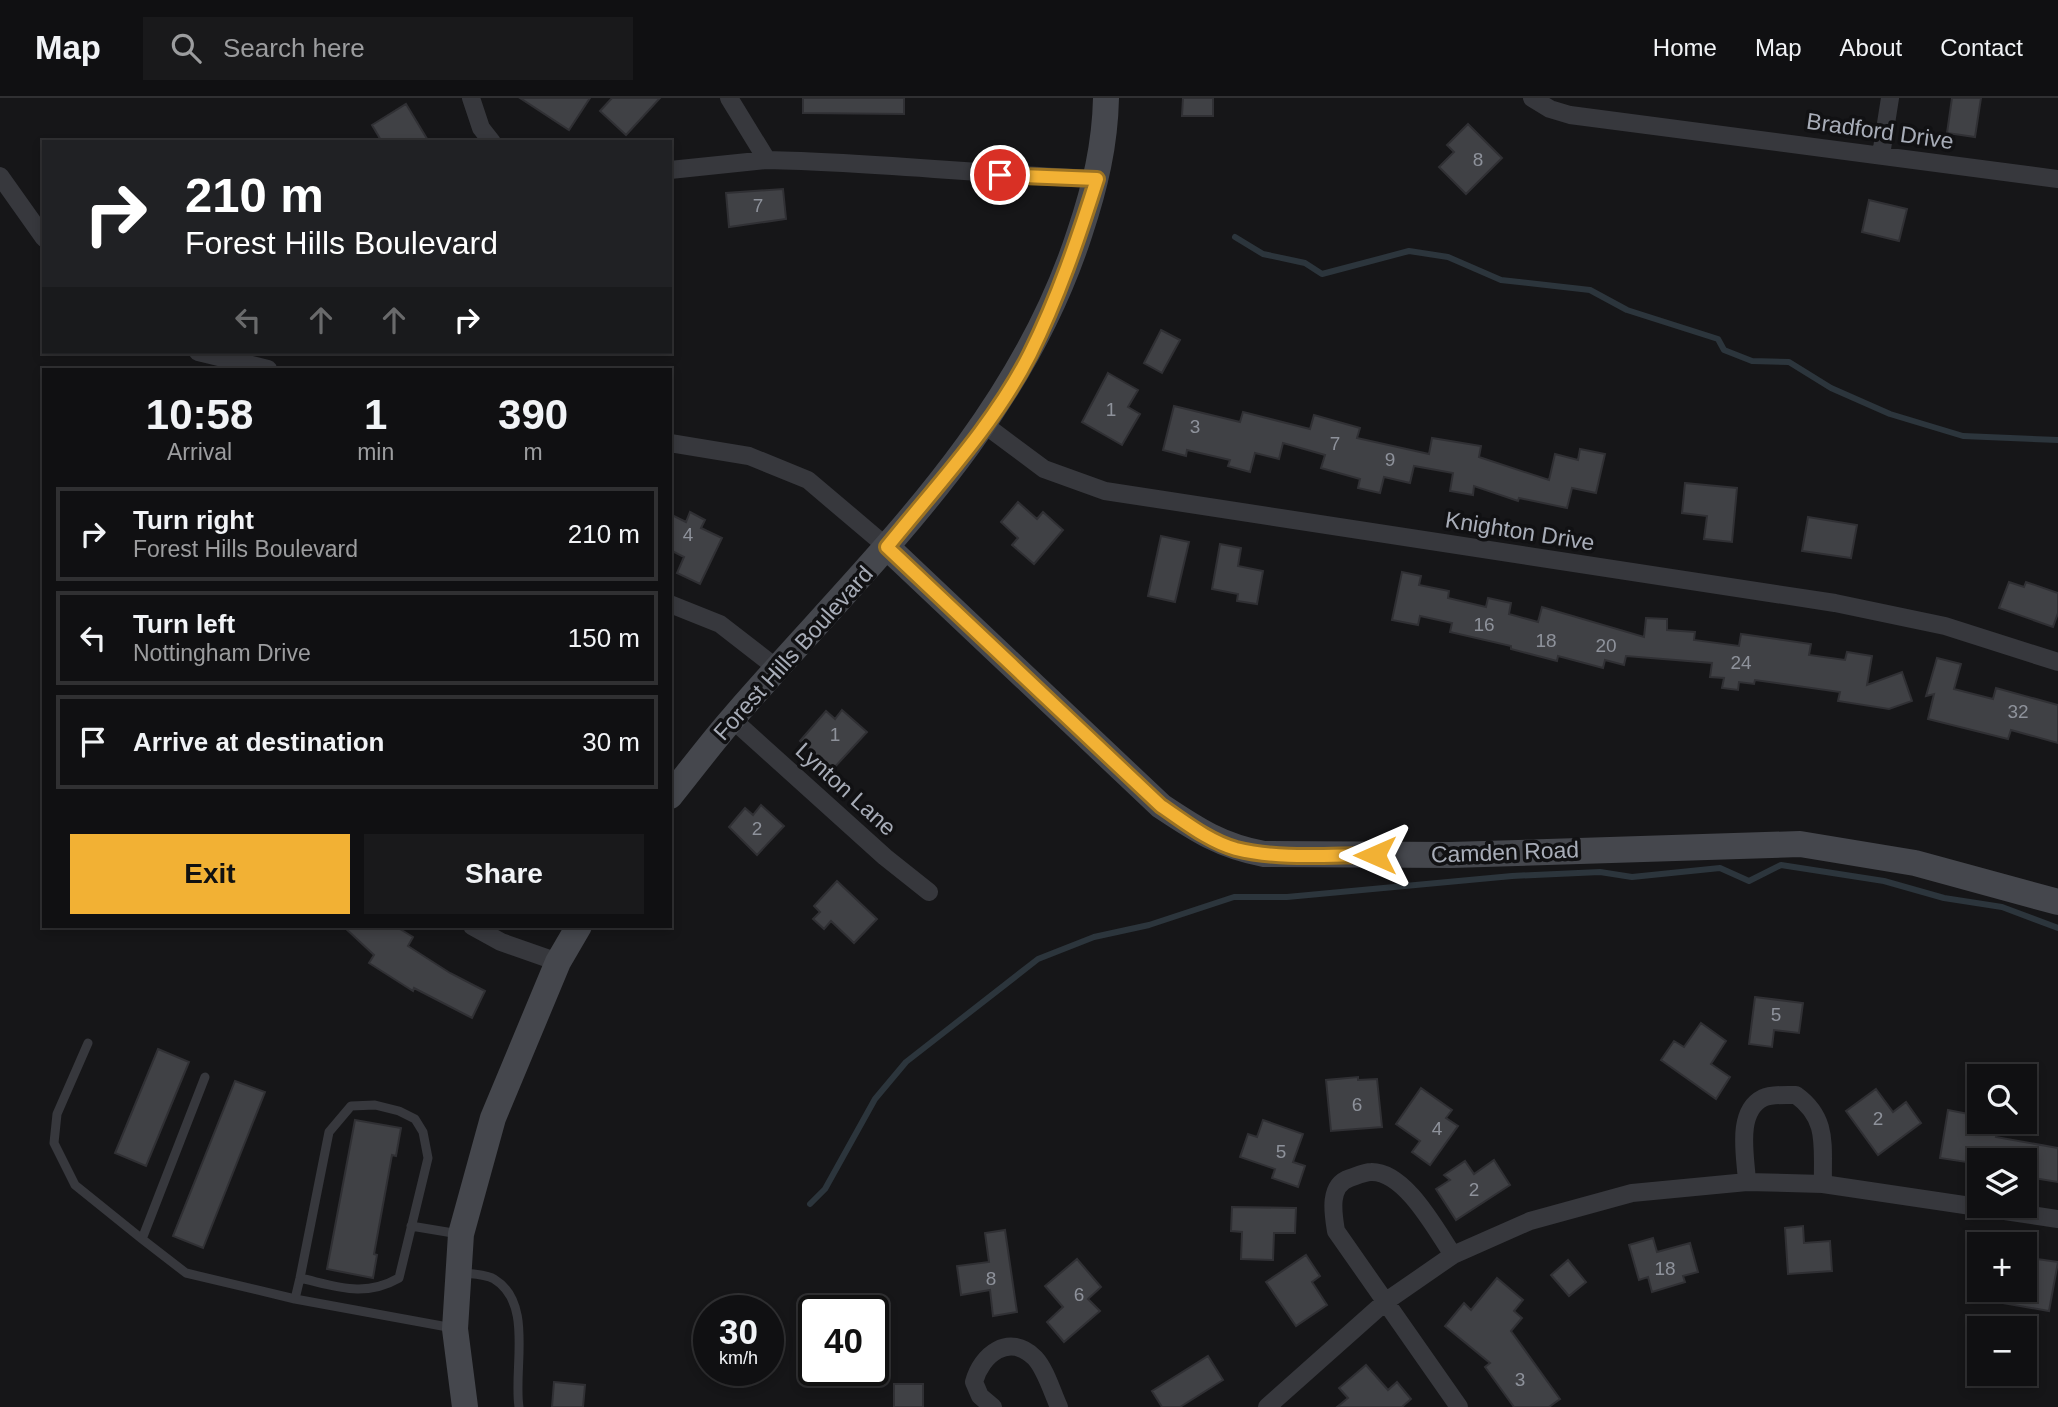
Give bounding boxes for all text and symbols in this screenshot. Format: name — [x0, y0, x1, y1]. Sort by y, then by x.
search box — [143, 17, 633, 80]
text: Map — [35, 29, 101, 66]
icon: search — [167, 29, 205, 67]
text: Search here — [223, 33, 365, 63]
text: Home — [1653, 34, 1717, 61]
text: Map — [1755, 34, 1802, 61]
text: About — [1840, 34, 1902, 61]
text: Contact — [1940, 34, 2023, 61]
street label: Bradford Drive — [1805, 108, 1955, 154]
pin — [970, 145, 1030, 205]
house number: 8 — [1473, 149, 1483, 170]
icon: arrive — [981, 156, 1019, 194]
icon: right — [70, 168, 161, 259]
text: 210 m — [185, 168, 324, 222]
house number: 7 — [753, 195, 763, 216]
text: Forest Hills Boulevard — [185, 225, 498, 261]
icon: left — [229, 301, 267, 339]
icon: ahead — [302, 301, 340, 339]
icon: ahead — [375, 301, 413, 339]
icon: right — [448, 301, 486, 339]
text: 10:58 — [146, 391, 253, 438]
text: 1 — [364, 391, 387, 438]
text: 390 — [498, 391, 568, 438]
house number: 1 — [1106, 399, 1116, 420]
house number: 3 — [1190, 416, 1200, 437]
house number: 7 — [1330, 433, 1340, 454]
text: Arrival — [167, 439, 232, 465]
text: min — [357, 439, 394, 465]
text: m — [524, 439, 543, 465]
house number: 9 — [1385, 449, 1395, 470]
text: Turn right — [133, 505, 254, 535]
street label: Knighton Drive — [1443, 506, 1597, 556]
icon: right — [74, 515, 112, 553]
text: 210 m — [568, 519, 640, 549]
house number: 4 — [683, 524, 694, 545]
text: Forest Hills Boulevard — [133, 536, 358, 562]
street label: Forest Hills Boulevard — [708, 561, 878, 745]
text: Turn left — [133, 609, 235, 639]
house number: 16 — [1473, 614, 1495, 635]
icon: left — [74, 619, 112, 657]
text: 150 m — [568, 623, 640, 653]
house number: 18 — [1535, 630, 1557, 651]
house number: 20 — [1595, 635, 1617, 656]
text: Nottingham Drive — [133, 640, 311, 666]
house number: 24 — [1730, 652, 1752, 673]
house number: 32 — [2007, 701, 2029, 722]
icon: arrive — [74, 723, 112, 761]
house number: 1 — [830, 724, 840, 745]
text: Arrive at destination — [133, 727, 384, 757]
text: 30 m — [582, 727, 640, 757]
street label: Lynton Lane — [791, 737, 901, 841]
house number: 2 — [752, 818, 762, 839]
position arrow — [1338, 818, 1412, 892]
button: Exit — [70, 834, 350, 914]
button: Share — [364, 834, 644, 914]
street label: Camden Road — [1430, 836, 1580, 868]
house number: 5 — [1771, 1004, 1781, 1025]
map controls — [1967, 1064, 2037, 1386]
button: search — [1967, 1064, 2037, 1134]
house number: 6 — [1352, 1094, 1362, 1115]
house number: 2 — [1873, 1108, 1883, 1129]
house number: 4 — [1432, 1118, 1443, 1139]
house number: 5 — [1276, 1141, 1286, 1162]
button: layers — [1967, 1148, 2037, 1218]
house number: 2 — [1469, 1179, 1479, 1200]
button: + — [1967, 1232, 2037, 1302]
house number: 18 — [1654, 1258, 1676, 1279]
house number: 8 — [986, 1268, 996, 1289]
house number: 6 — [1074, 1284, 1084, 1305]
speed limit sign: 40 — [798, 1295, 889, 1386]
text: 30 — [719, 1312, 758, 1351]
button: − — [1967, 1316, 2037, 1386]
text: km/h — [719, 1348, 758, 1368]
house number: 3 — [1515, 1369, 1525, 1390]

